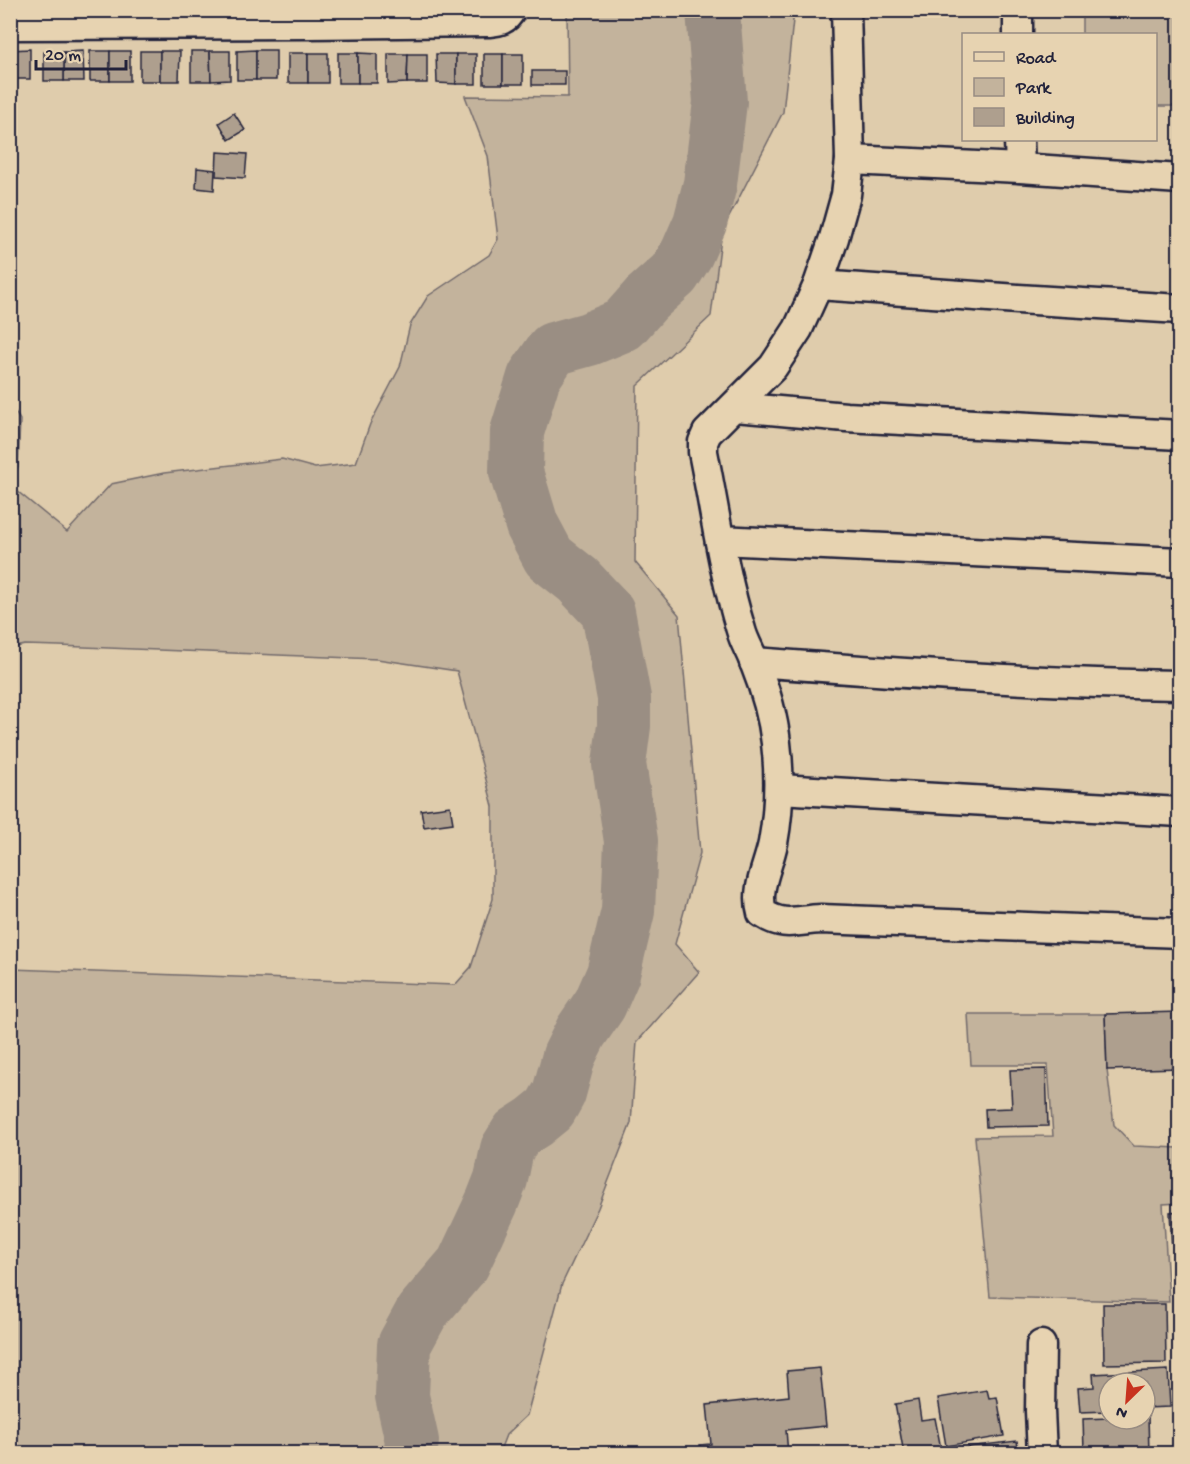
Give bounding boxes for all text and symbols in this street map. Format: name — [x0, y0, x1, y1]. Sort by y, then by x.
scale bar — [36, 33, 126, 71]
legend — [962, 33, 1157, 141]
text: 20 m — [45, 46, 81, 67]
text: Road — [1016, 49, 1057, 70]
text: Park — [1015, 79, 1052, 100]
text: Building — [1015, 109, 1075, 130]
north arrow — [1097, 1371, 1157, 1431]
text: N — [1113, 1400, 1131, 1422]

